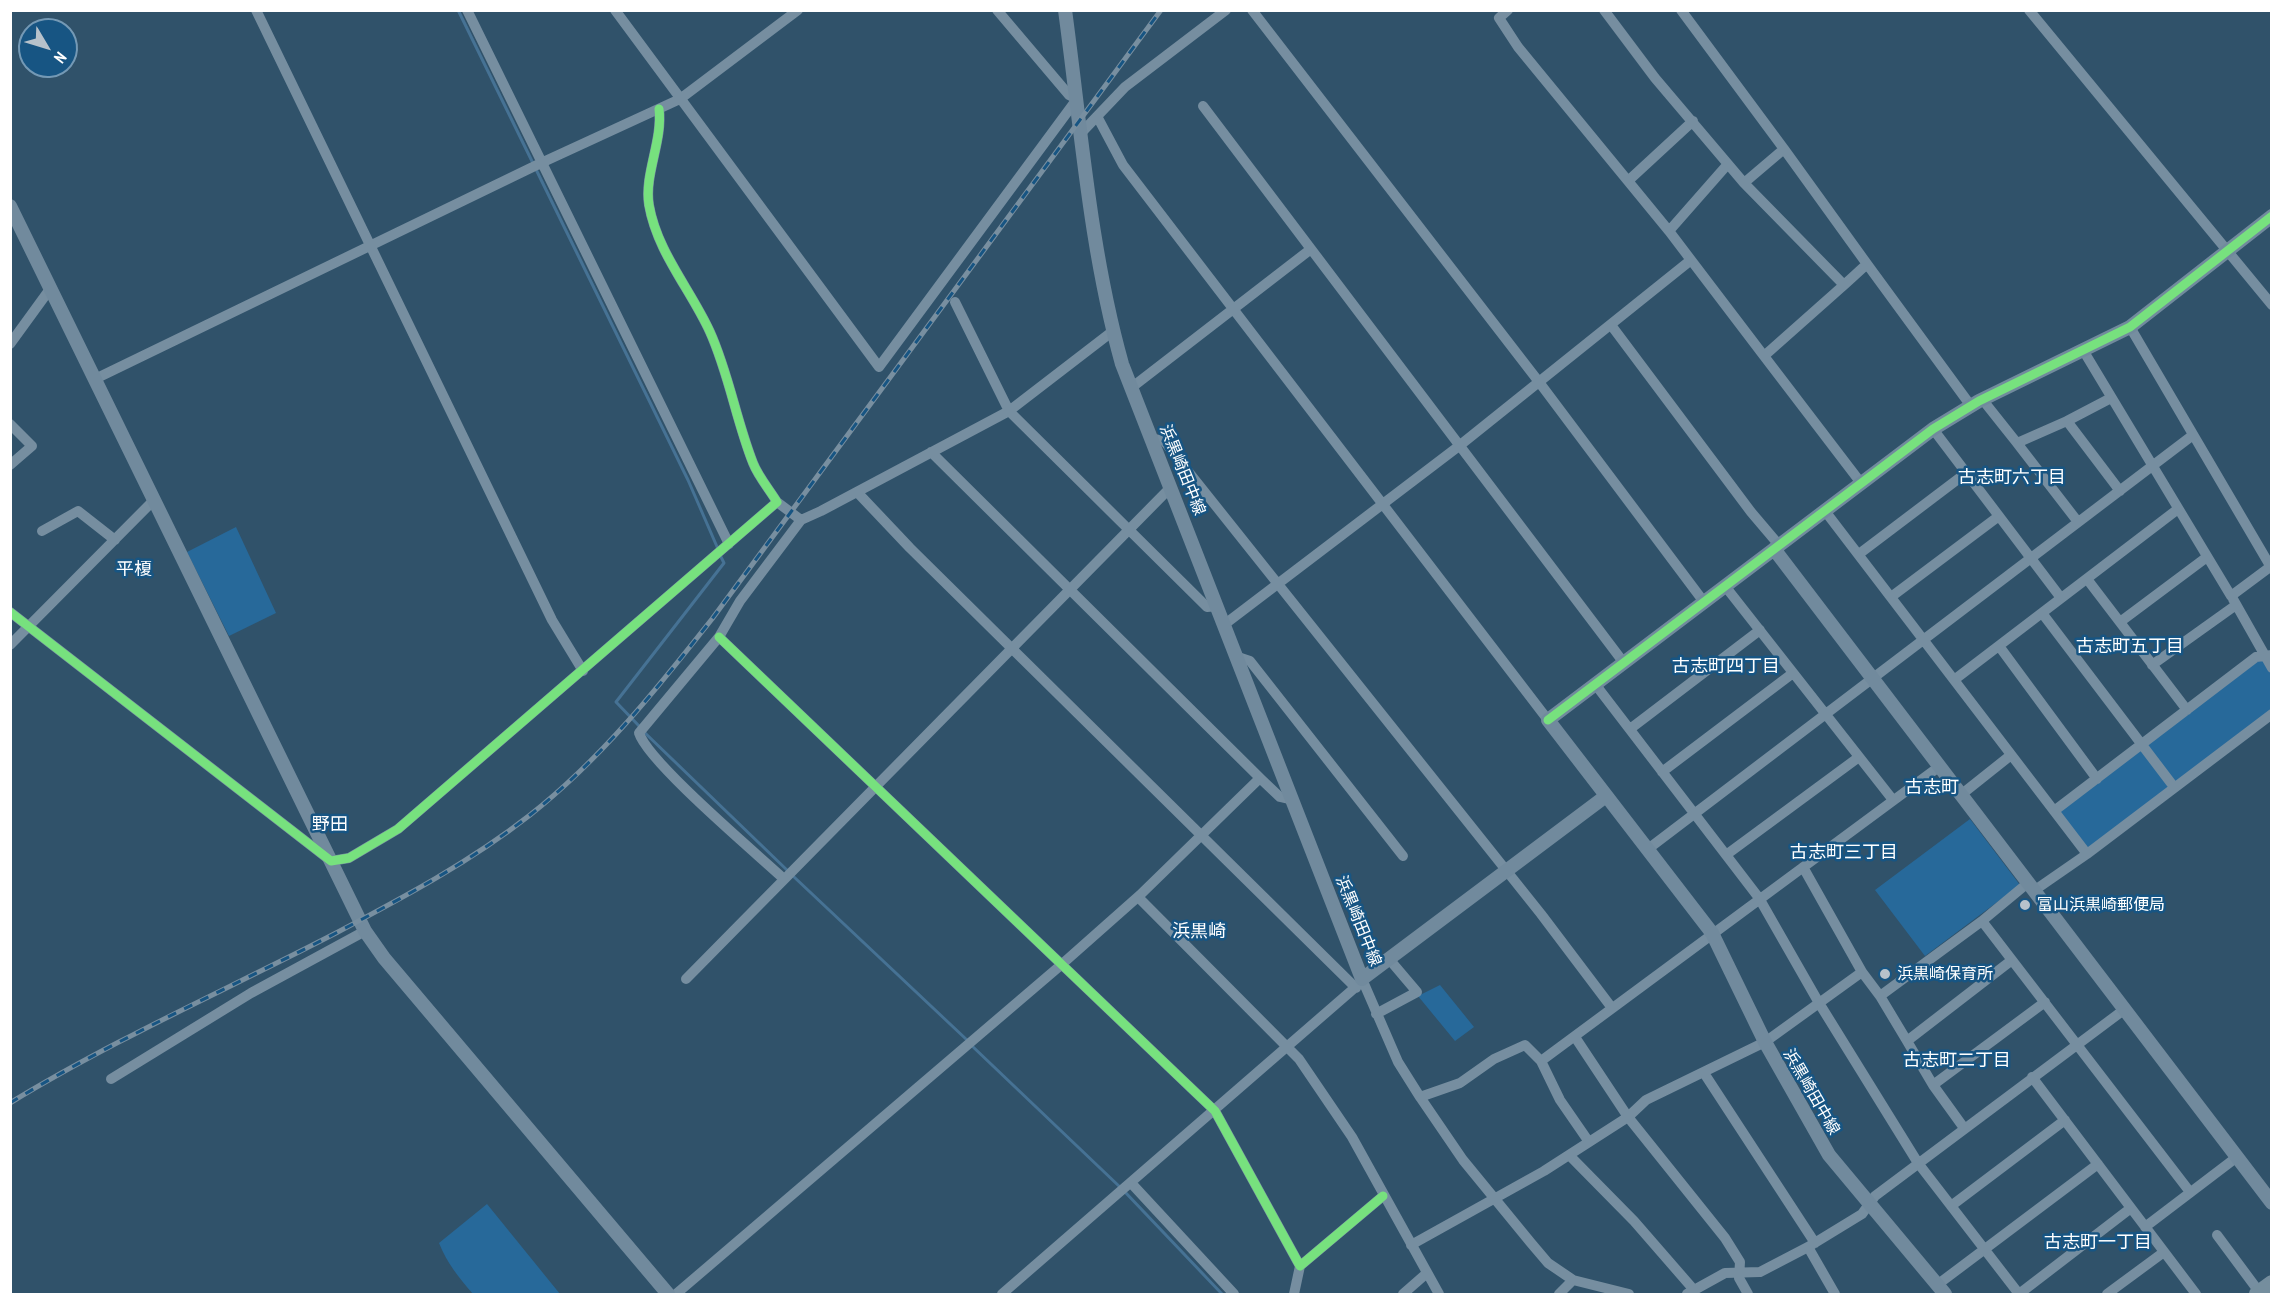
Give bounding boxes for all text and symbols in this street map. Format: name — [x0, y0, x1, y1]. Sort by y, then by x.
north arrow — [18, 18, 78, 78]
text: N — [50, 48, 71, 67]
street label: 浜黒崎田中線 — [1155, 422, 1209, 518]
district label: 古志町六丁目 — [1958, 467, 2066, 489]
district label: 平榎 — [116, 559, 152, 581]
district label: 古志町五丁目 — [2076, 636, 2184, 658]
district label: 古志町四丁目 — [1672, 656, 1780, 678]
district label: 古志町 — [1905, 777, 1959, 799]
district label: 野田 — [312, 814, 348, 836]
district label: 古志町三丁目 — [1790, 842, 1898, 864]
street label: 浜黒崎田中線 — [1331, 873, 1385, 969]
place label: 富山浜黒崎郵便局 — [2037, 895, 2165, 915]
marker: 富山浜黒崎郵便局 — [2018, 898, 2032, 912]
district label: 浜黒崎 — [1172, 921, 1226, 943]
place label: 浜黒崎保育所 — [1897, 964, 1993, 984]
marker: 浜黒崎保育所 — [1878, 967, 1892, 981]
street label: 浜黒崎田中線 — [1779, 1046, 1843, 1138]
district label: 古志町二丁目 — [1903, 1050, 2011, 1072]
district label: 古志町一丁目 — [2044, 1232, 2152, 1254]

